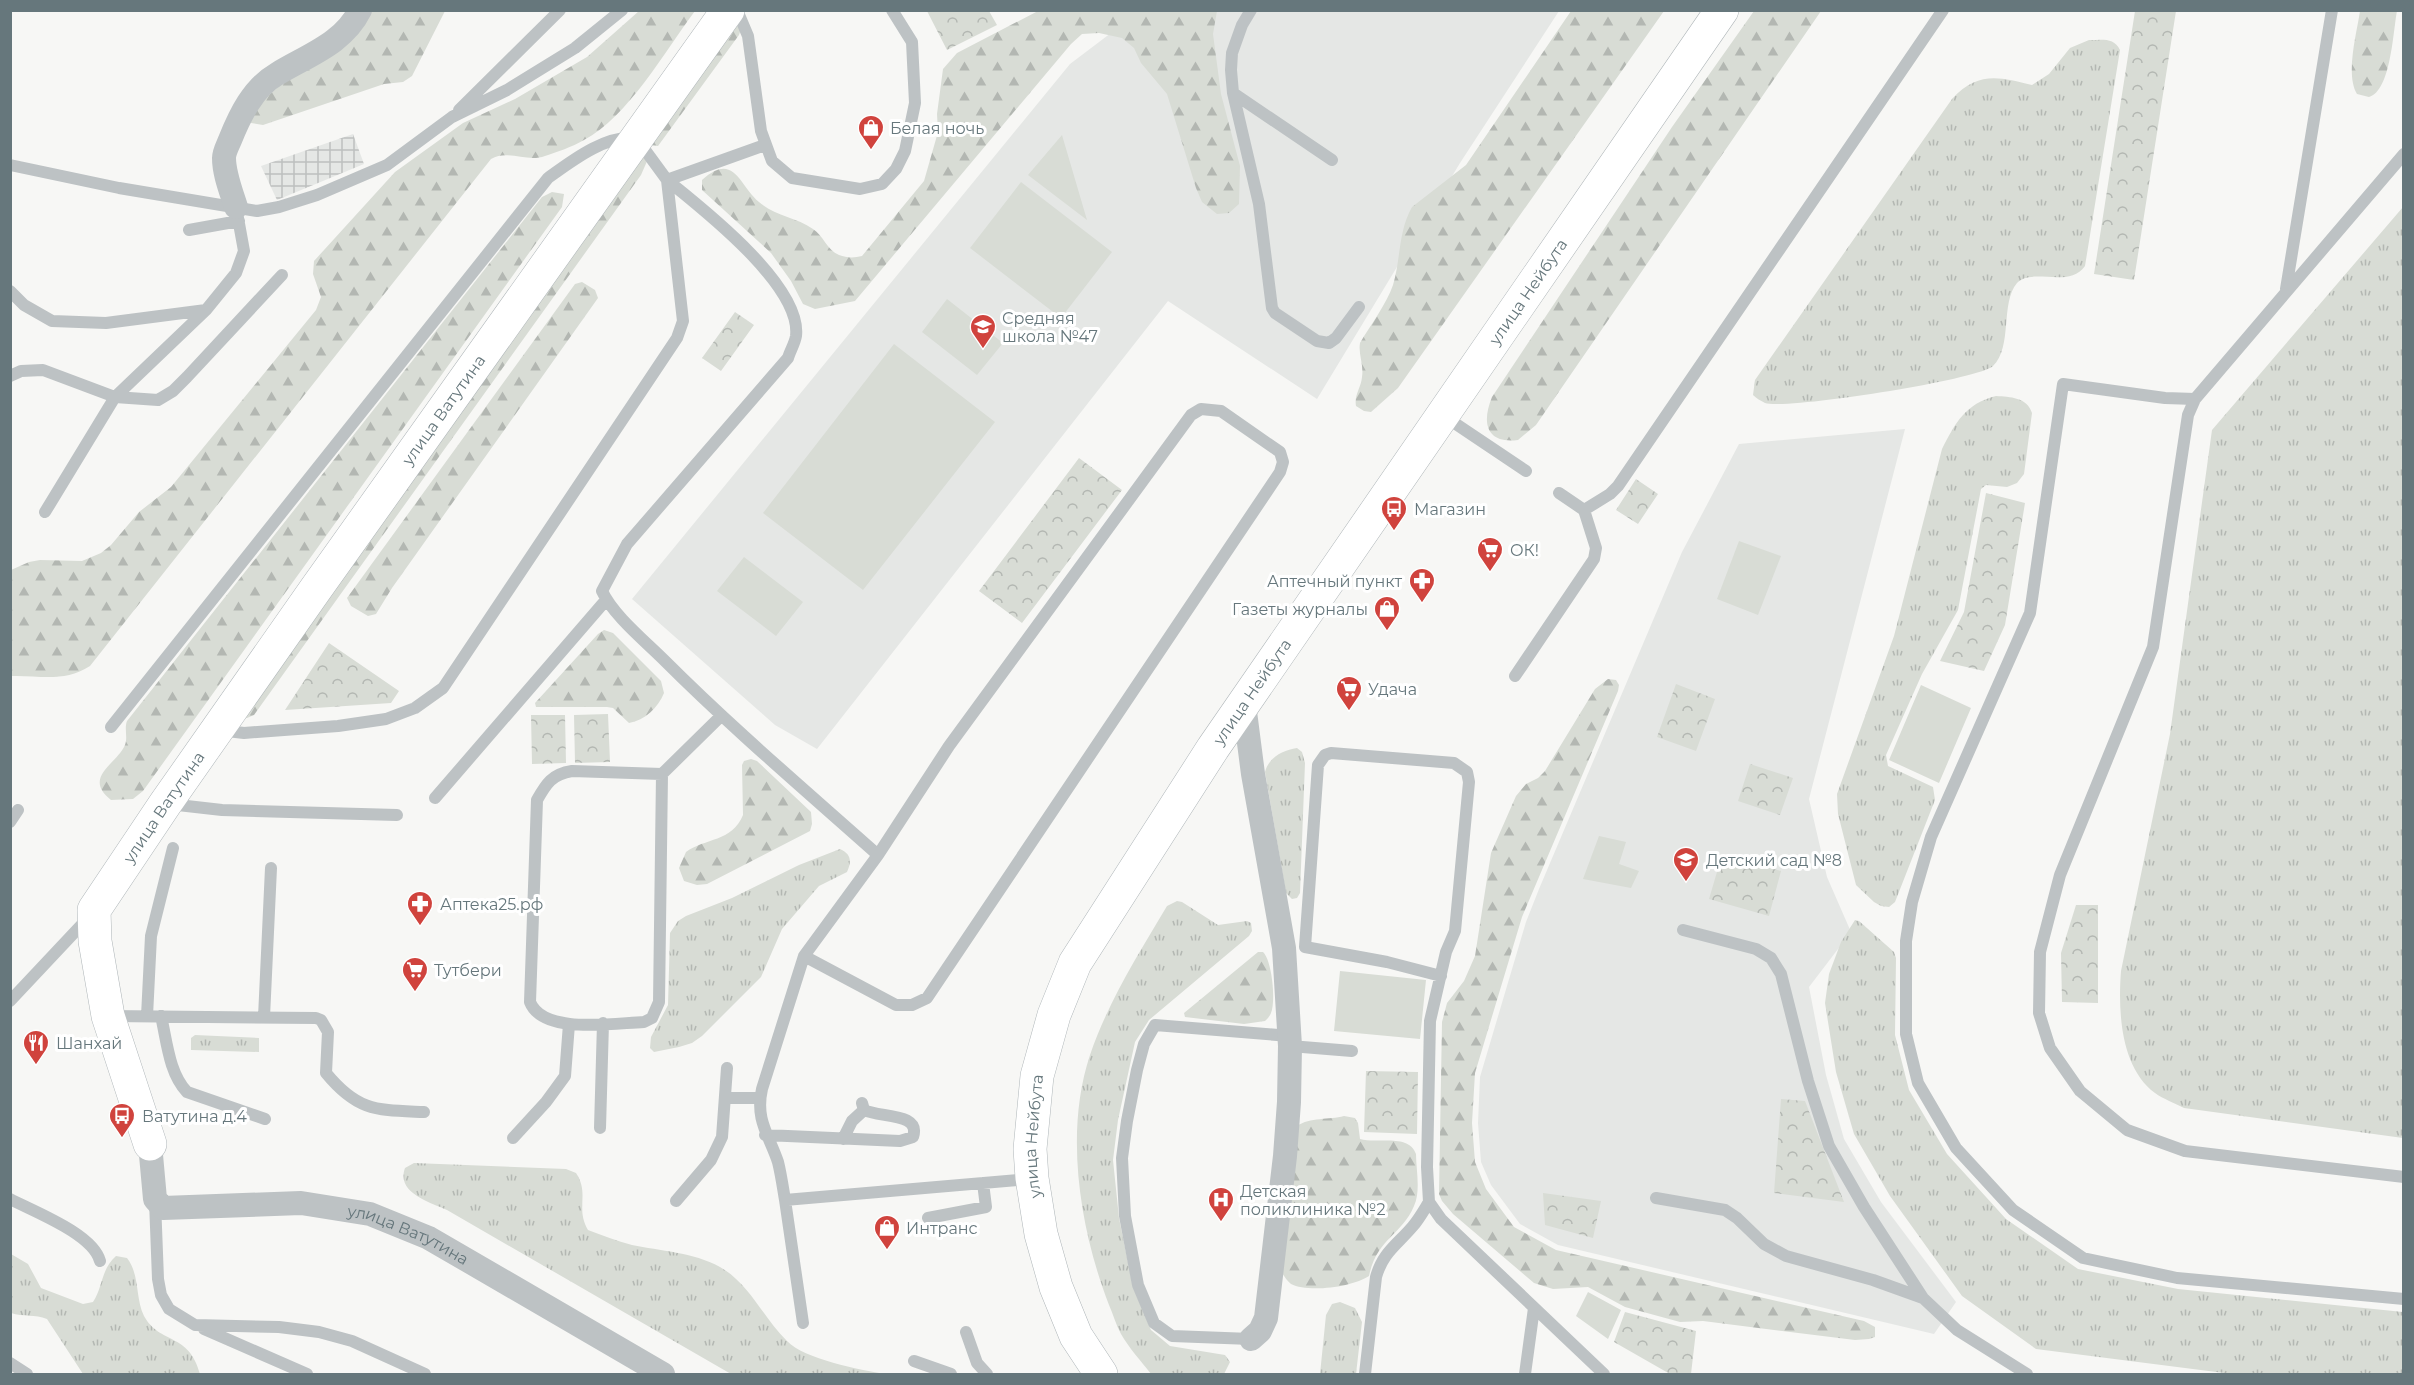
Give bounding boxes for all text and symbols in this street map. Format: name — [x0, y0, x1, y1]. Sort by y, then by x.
shop icon: Белая ночь — [856, 113, 886, 151]
place label: Белая ночь — [890, 119, 984, 138]
street label: улица Нейбута — [1485, 235, 1571, 349]
place label: Средняя школа №47 — [1002, 309, 1098, 346]
school or university icon: Средняя школа №47 — [968, 312, 998, 350]
street label: улица Ватутина — [397, 351, 489, 470]
bus stop icon: Магазин — [1379, 494, 1409, 532]
place label: Магазин — [1414, 500, 1486, 519]
supermarket icon: ОК! — [1475, 535, 1505, 573]
place label: ОК! — [1510, 541, 1539, 560]
pharmacy icon: Аптечный пункт — [1407, 566, 1437, 604]
place label: Аптечный пункт — [1267, 572, 1402, 591]
shop icon: Газеты журналы — [1372, 594, 1402, 632]
place label: Газеты журналы — [1232, 600, 1368, 619]
street label: улица Нейбута — [1209, 635, 1295, 749]
supermarket icon: Удача — [1334, 674, 1364, 712]
place label: Удача — [1368, 680, 1417, 699]
street label: улица Ватутина — [119, 748, 209, 868]
school or university icon: Детский сад №8 — [1671, 845, 1701, 883]
place label: Детский сад №8 — [1706, 851, 1842, 870]
pharmacy icon: Аптека25.рф — [405, 889, 435, 927]
place label: Аптека25.рф — [440, 895, 543, 914]
supermarket icon: Тутбери — [400, 955, 430, 993]
place label: Тутбери — [434, 961, 502, 980]
restaurant icon: Шанхай — [21, 1028, 51, 1066]
place label: Шанхай — [56, 1034, 122, 1053]
street label: улица Нейбута — [1021, 1074, 1047, 1201]
bus stop icon: Ватутина д.4 — [107, 1101, 137, 1139]
place label: Ватутина д.4 — [142, 1107, 247, 1126]
place label: Детская поликлиника №2 — [1240, 1182, 1386, 1219]
hospital icon: Детская поликлиника №2 — [1206, 1185, 1236, 1223]
street label: улица Ватутина — [345, 1201, 472, 1269]
shop icon: Интранс — [872, 1213, 902, 1251]
place label: Интранс — [906, 1219, 978, 1238]

